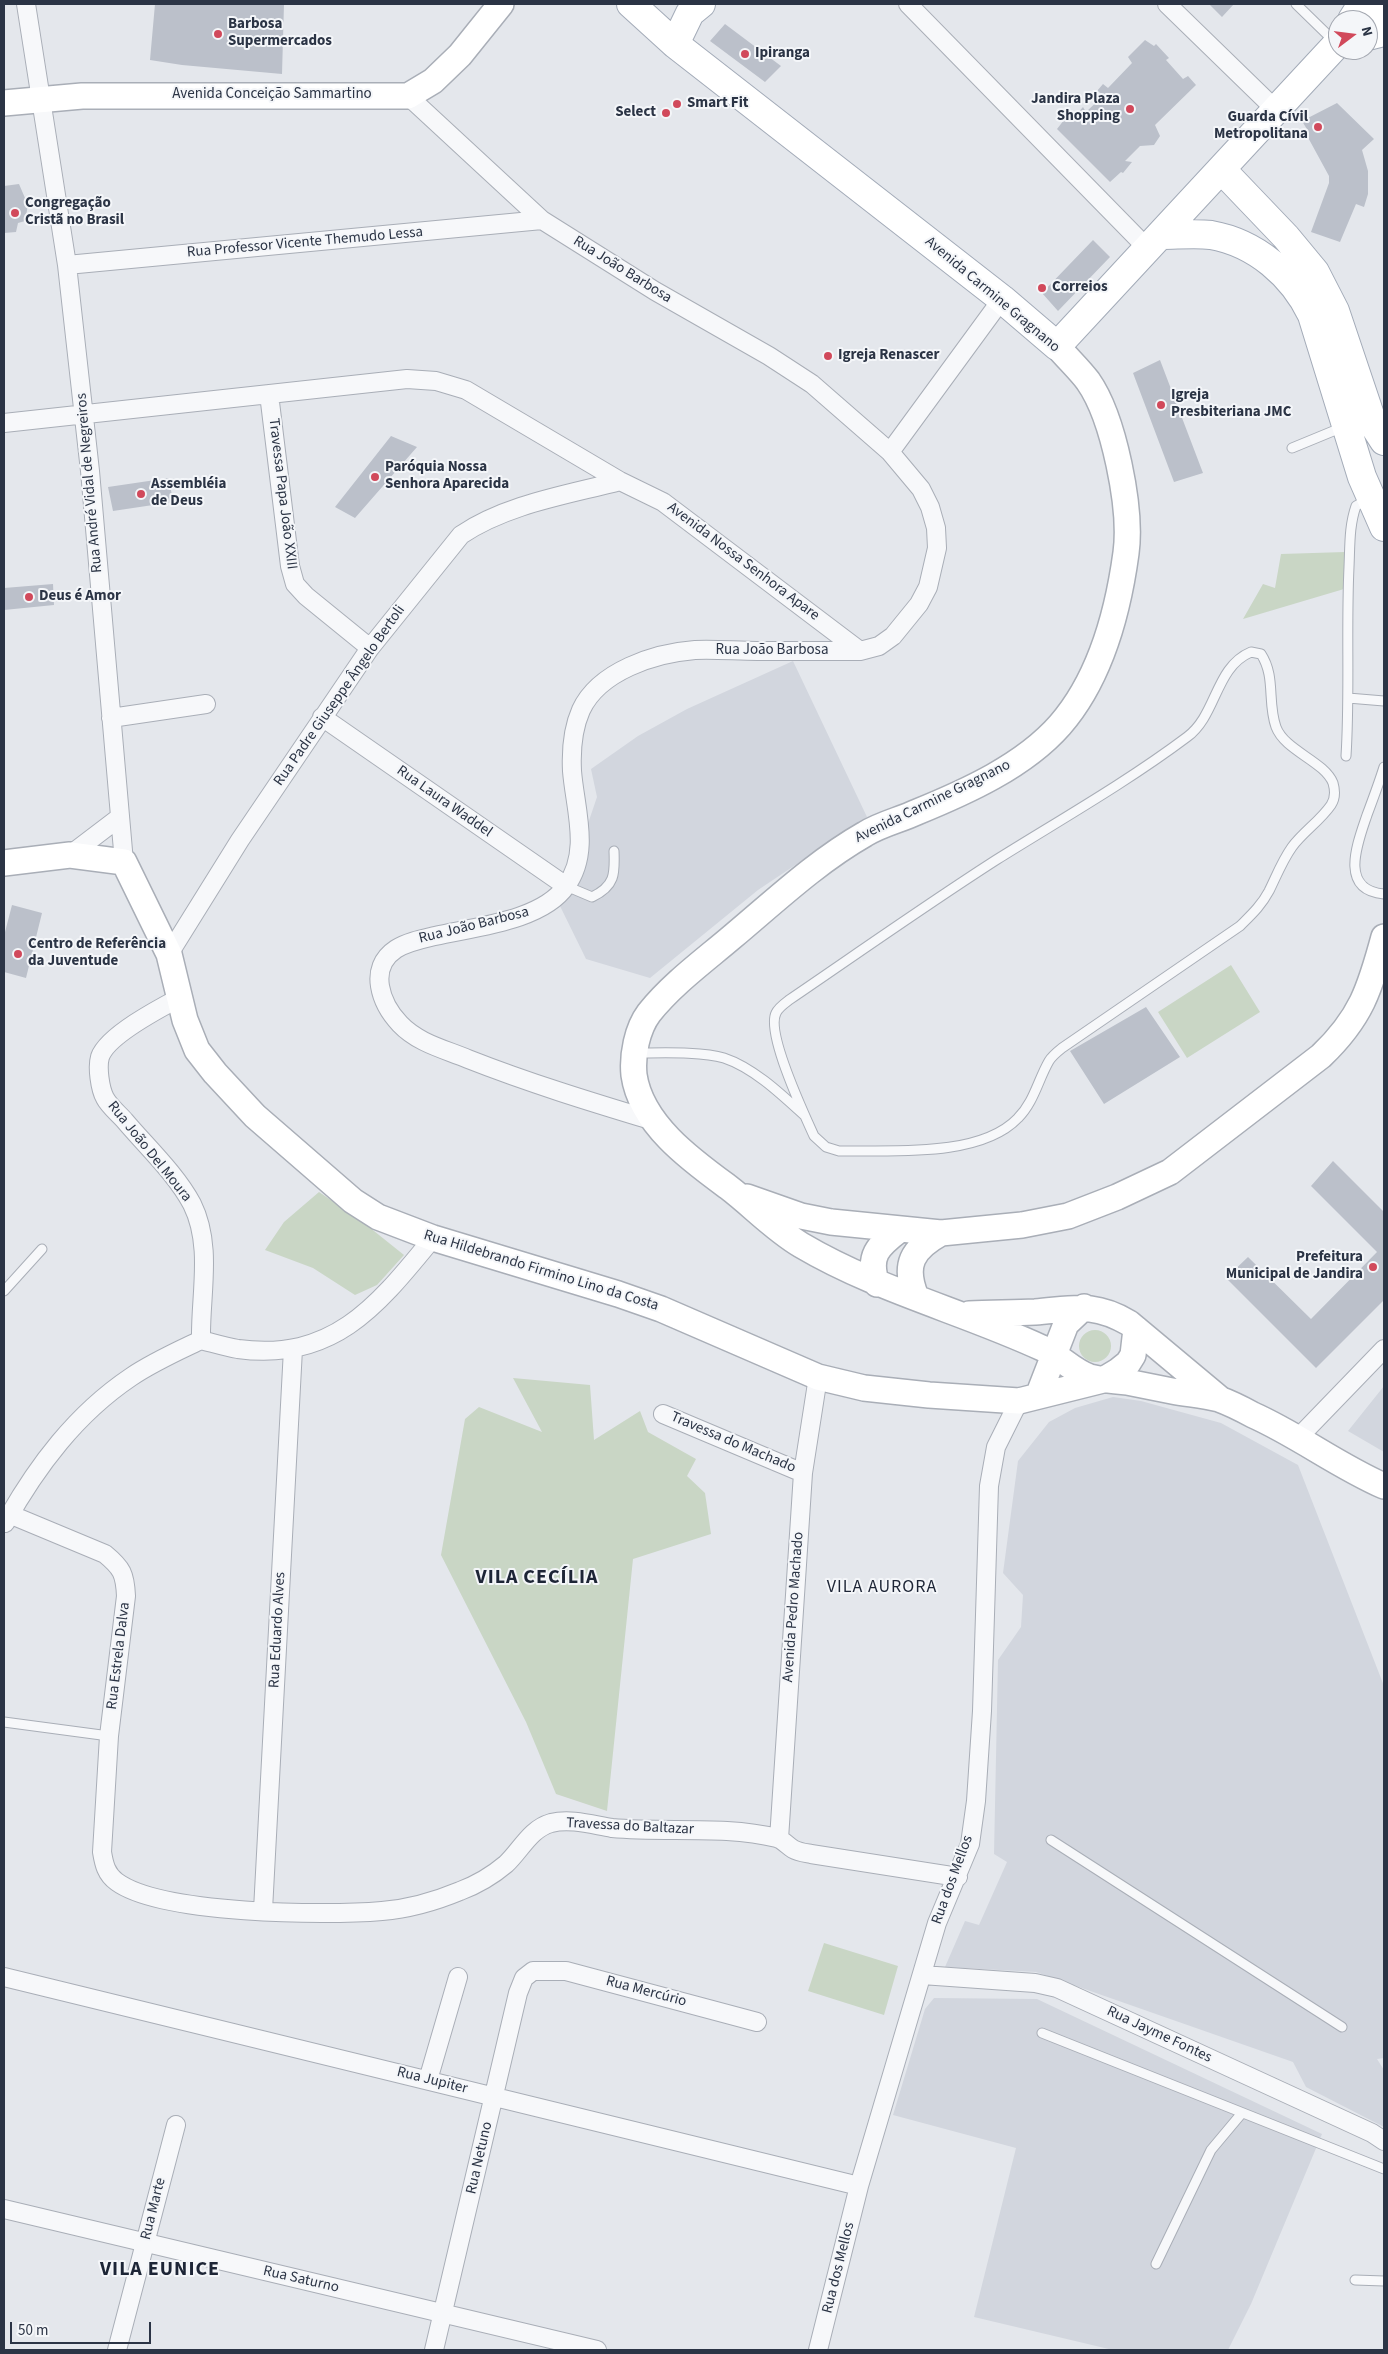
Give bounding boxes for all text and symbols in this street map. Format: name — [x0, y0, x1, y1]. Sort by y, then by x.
north arrow — [1328, 10, 1378, 60]
place label: Barbosa Supermercados — [228, 16, 332, 51]
text: N — [1356, 24, 1377, 38]
marker: Barbosa Supermercados — [212, 28, 224, 40]
place label: Ipiranga — [755, 45, 810, 63]
marker: Ipiranga — [739, 48, 751, 60]
street label: Avenida Conceição Sammartino — [172, 86, 372, 104]
place label: Jandira Plaza Shopping — [1031, 91, 1120, 126]
place label: Smart Fit — [687, 95, 749, 113]
marker: Smart Fit — [671, 98, 683, 110]
marker: Jandira Plaza Shopping — [1124, 103, 1136, 115]
place label: Select — [615, 104, 656, 122]
marker: Select — [660, 107, 672, 119]
place label: Guarda Cívil Metropolitana — [1214, 109, 1308, 144]
marker: Guarda Cívil Metropolitana — [1312, 121, 1324, 133]
place label: Congregação Cristã no Brasil — [25, 195, 124, 230]
marker: Congregação Cristã no Brasil — [9, 207, 21, 219]
street label: Rua Professor Vicente Themudo Lessa — [186, 224, 424, 262]
street label: Rua João Barbosa — [569, 232, 675, 308]
street label: Avenida Carmine Gragnano — [921, 233, 1063, 357]
place label: Correios — [1052, 279, 1108, 297]
marker: Correios — [1036, 282, 1048, 294]
place label: Igreja Renascer — [838, 347, 939, 365]
marker: Igreja Renascer — [822, 350, 834, 362]
place label: Igreja Presbiteriana JMC — [1171, 387, 1291, 422]
street label: Rua André Vidal de Negreiros — [73, 392, 107, 574]
marker: Igreja Presbiteriana JMC — [1155, 399, 1167, 411]
street label: Travessa Papa João XXIII — [264, 417, 300, 571]
place label: Paróquia Nossa Senhora Aparecida — [385, 459, 509, 494]
marker: Paróquia Nossa Senhora Aparecida — [369, 471, 381, 483]
place label: Assembléia de Deus — [151, 476, 226, 511]
marker: Assembléia de Deus — [135, 488, 147, 500]
street label: Avenida Nossa Senhora Apare — [663, 499, 823, 625]
place label: Deus é Amor — [39, 588, 121, 606]
marker: Deus é Amor — [23, 591, 35, 603]
street label: Rua Padre Giuseppe Ângelo Bertoli — [271, 602, 409, 790]
street label: Rua João Barbosa — [716, 642, 828, 660]
street label: Avenida Carmine Gragnano — [852, 757, 1014, 847]
street label: Rua Laura Waddel — [393, 762, 495, 842]
street label: Rua João Barbosa — [417, 904, 531, 948]
place label: Centro de Referência da Juventude — [28, 936, 166, 971]
marker: Centro de Referência da Juventude — [12, 948, 24, 960]
street label: Rua João Del Moura — [103, 1098, 195, 1206]
street label: Rua Hildebrando Firmino Lino da Costa — [421, 1227, 661, 1315]
place label: Prefeitura Municipal de Jandira — [1226, 1249, 1363, 1284]
marker: Prefeitura Municipal de Jandira — [1367, 1261, 1379, 1273]
street label: Travessa do Machado — [668, 1408, 798, 1478]
street label: Avenida Pedro Machado — [780, 1531, 808, 1683]
district label: VILA CECÍLIA — [474, 1567, 600, 1591]
street label: Rua Eduardo Alves — [266, 1572, 290, 1688]
district label: VILA AURORA — [825, 1577, 939, 1599]
street label: Rua Estrela Dalva — [103, 1601, 135, 1711]
street label: Travessa do Baltazar — [566, 1815, 694, 1839]
street label: Rua dos Mellos — [929, 1833, 977, 1927]
street label: Rua Mercúrio — [604, 1973, 688, 2011]
street label: Rua Jayme Fontes — [1104, 2003, 1214, 2067]
street label: Rua Jupiter — [395, 2064, 469, 2098]
street label: Rua Netuno — [463, 2120, 497, 2196]
street label: Rua Marte — [138, 2176, 170, 2242]
street label: Rua dos Mellos — [819, 2221, 859, 2315]
district label: VILA EUNICE — [99, 2259, 221, 2283]
street label: Rua Saturno — [261, 2263, 341, 2297]
scale bar — [12, 2312, 154, 2344]
text: 50 m — [18, 2320, 48, 2341]

